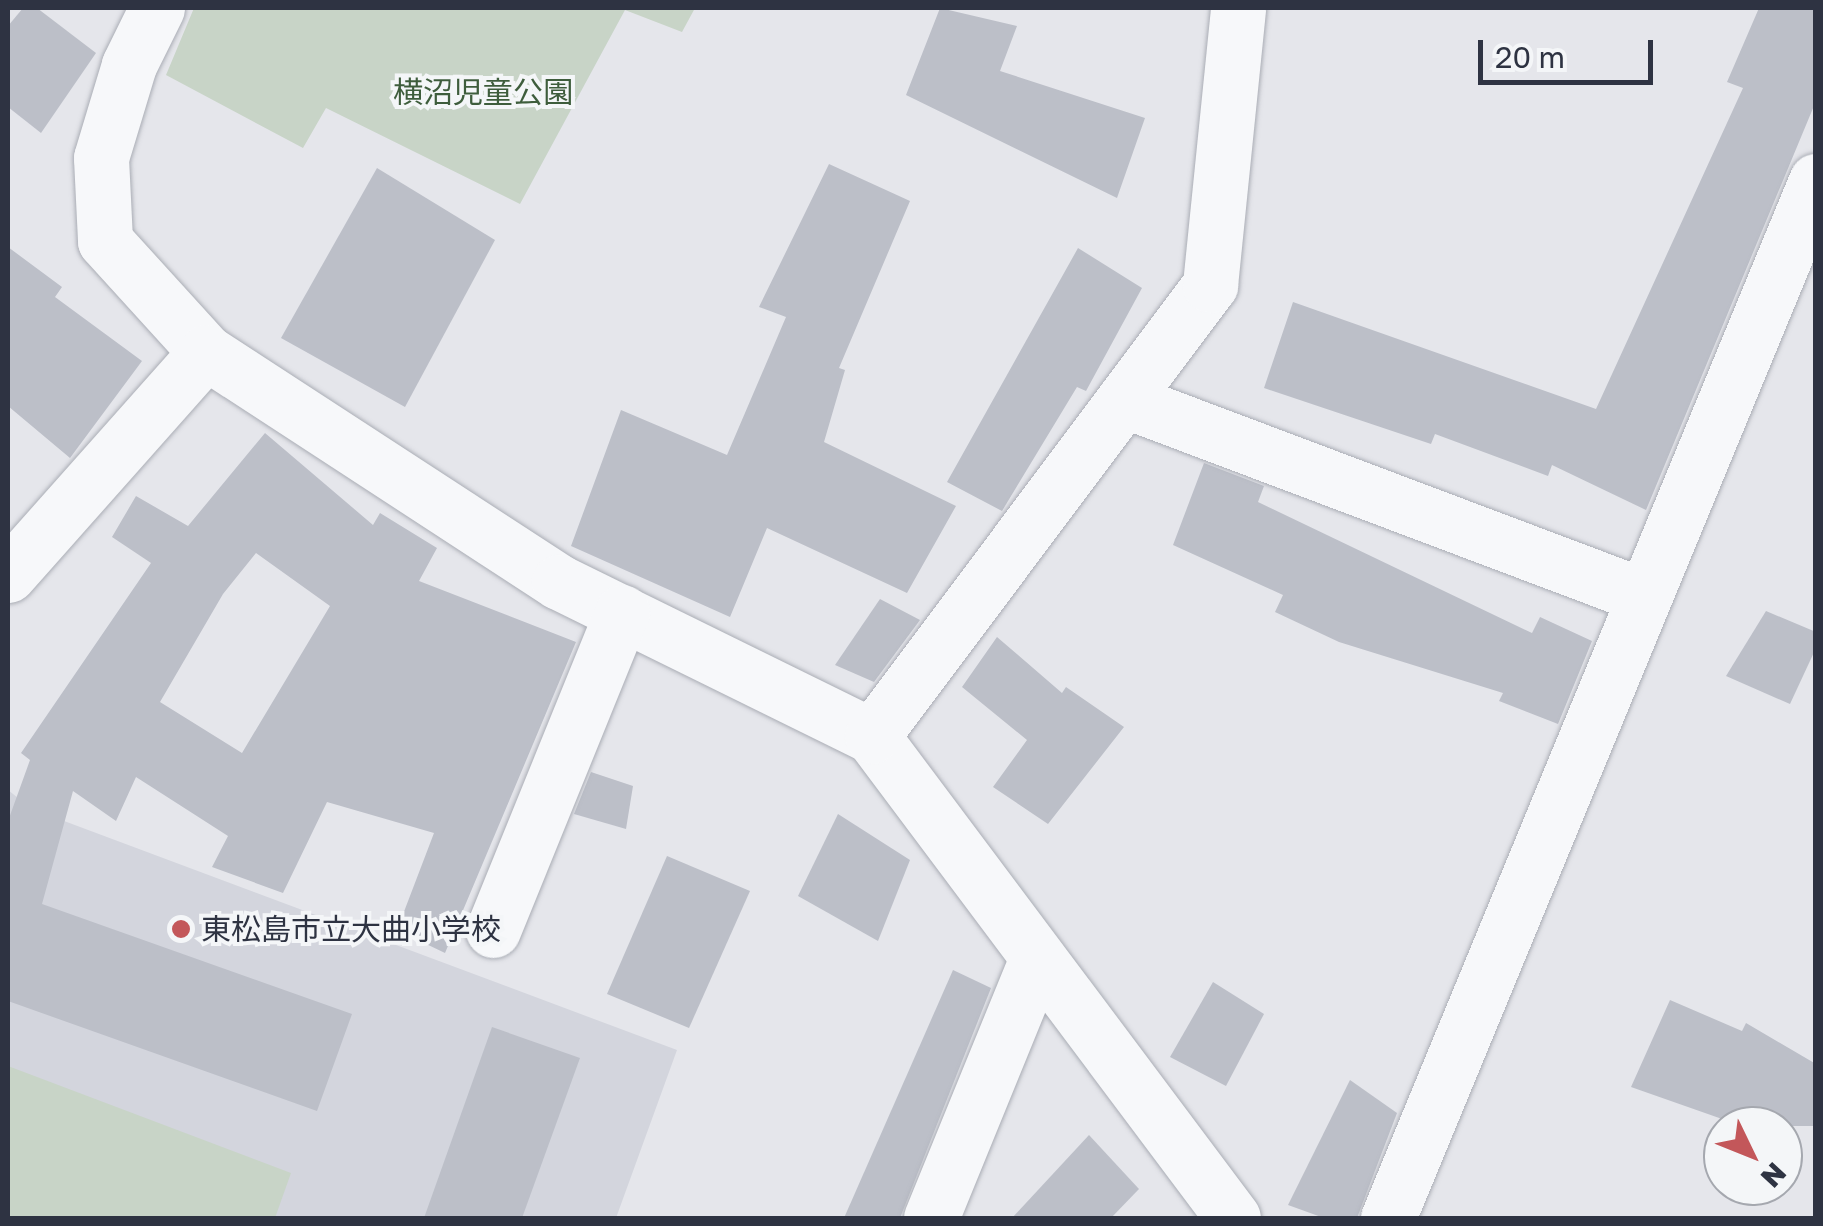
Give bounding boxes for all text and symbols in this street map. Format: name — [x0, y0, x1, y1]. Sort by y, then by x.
scale bar — [1483, 20, 1658, 82]
text: 20 m — [1495, 39, 1565, 75]
park label: 横沼児童公園 — [393, 74, 573, 110]
place label: 東松島市立大曲小学校 — [201, 911, 501, 947]
marker: 東松島市立大曲小学校 — [170, 918, 192, 940]
north arrow — [1703, 1106, 1803, 1206]
text: N — [1755, 1156, 1793, 1194]

